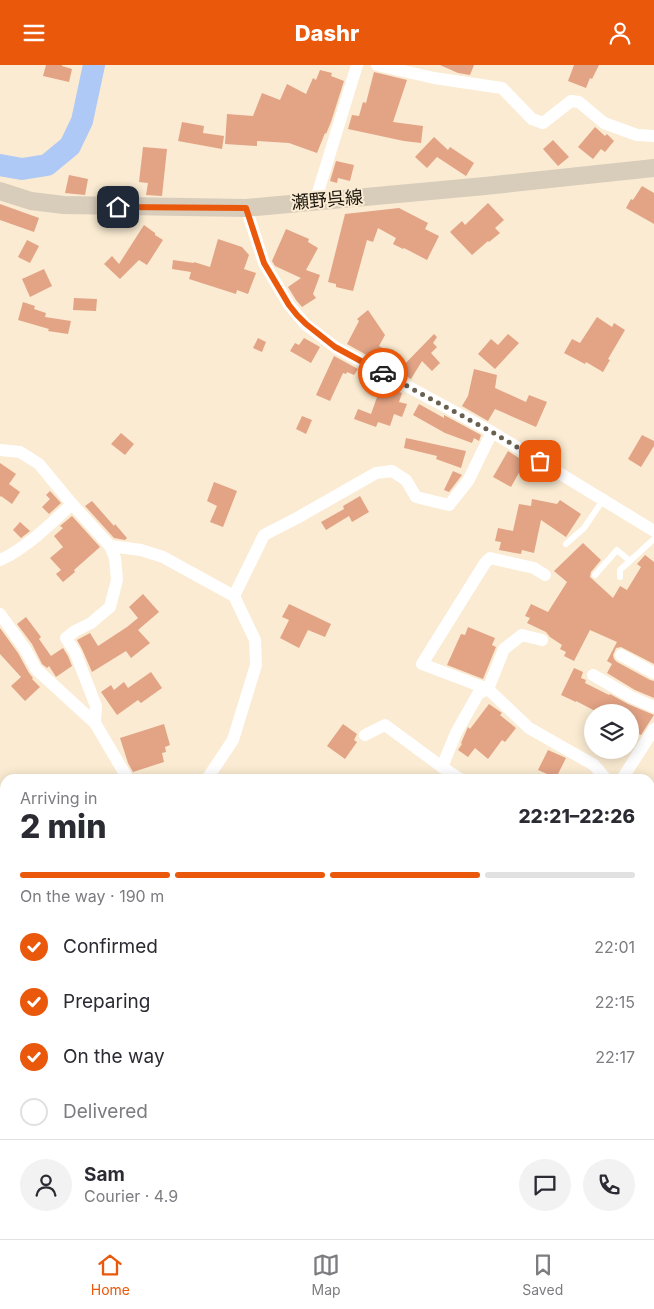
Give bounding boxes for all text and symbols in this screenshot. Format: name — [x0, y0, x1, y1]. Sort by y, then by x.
icon: menu — [20, 19, 48, 47]
icon: person — [606, 19, 634, 47]
text: Dashr — [295, 20, 359, 46]
pin — [97, 186, 139, 228]
street label: 瀬野呉線 — [290, 186, 364, 213]
icon: home — [104, 193, 132, 221]
courier — [358, 348, 408, 398]
icon: car — [369, 359, 397, 387]
pin — [519, 440, 561, 482]
icon: bag — [526, 447, 554, 475]
map controls — [584, 704, 639, 759]
button: layers — [584, 704, 639, 759]
text: Arriving in — [20, 788, 97, 808]
text: 22:21–22:26 — [518, 805, 635, 828]
text: 2 min — [20, 807, 106, 846]
text: On the way · 190 m — [20, 886, 164, 906]
icon: check — [20, 933, 48, 961]
text: Confirmed — [63, 935, 158, 958]
text: 22:01 — [594, 937, 635, 957]
icon: check — [20, 988, 48, 1016]
text: Preparing — [63, 990, 150, 1013]
text: 22:15 — [595, 992, 635, 1012]
icon: check — [20, 1043, 48, 1071]
text: On the way — [63, 1045, 165, 1068]
text: 22:17 — [595, 1047, 635, 1067]
text: Delivered — [63, 1100, 148, 1123]
button: person — [20, 1159, 72, 1211]
button: chat — [519, 1159, 571, 1211]
button: phone — [583, 1159, 635, 1211]
text: Sam — [84, 1163, 125, 1186]
text: Courier · 4.9 — [84, 1186, 178, 1206]
tab: Home — [91, 1251, 130, 1298]
tab: Map — [312, 1251, 341, 1298]
tab: Saved — [522, 1251, 563, 1298]

